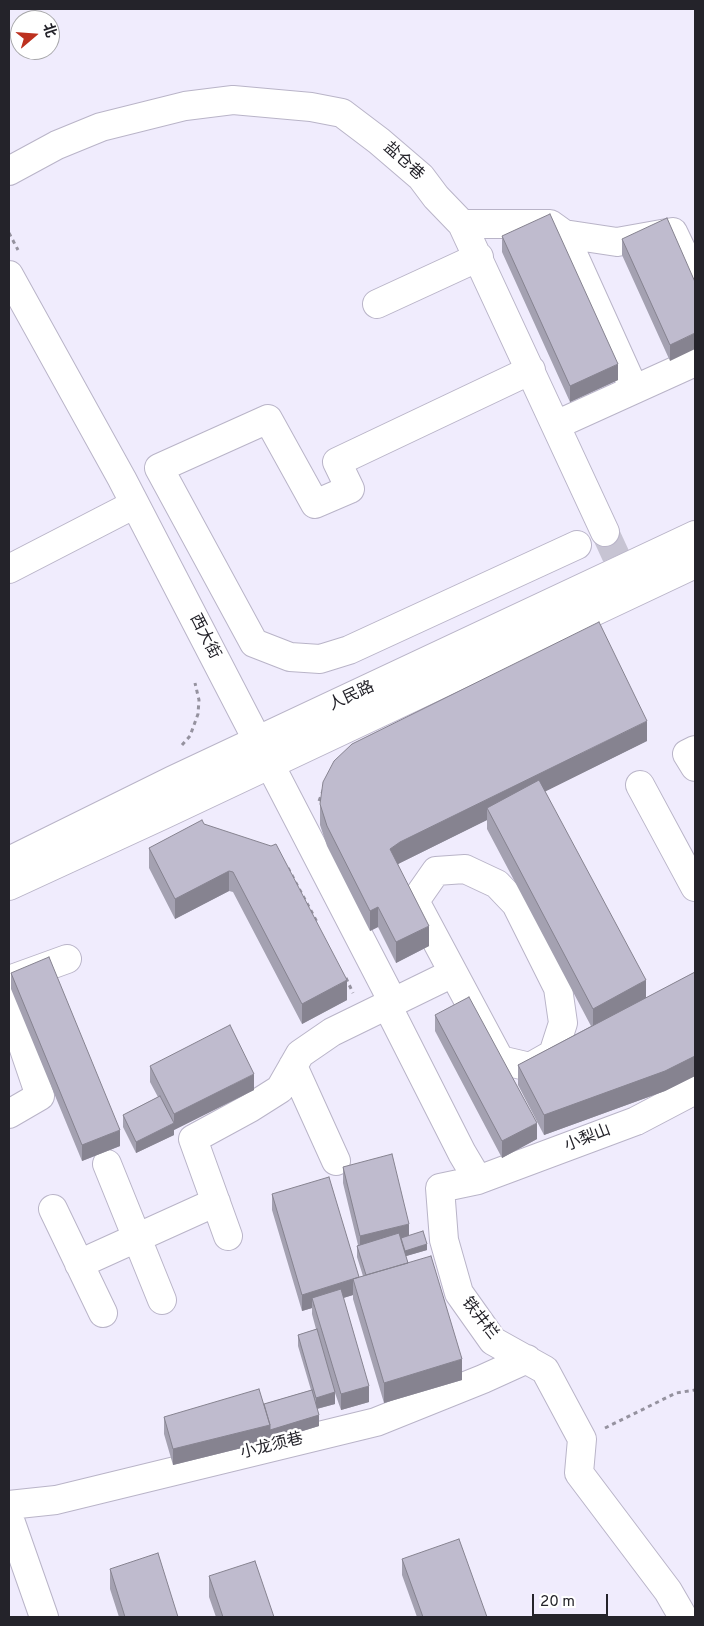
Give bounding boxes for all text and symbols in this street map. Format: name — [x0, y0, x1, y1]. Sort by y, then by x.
north arrow — [10, 10, 60, 60]
text: 北 — [39, 21, 59, 40]
street label: 盐仓巷 — [379, 139, 427, 185]
street label: 西大街 — [185, 611, 223, 663]
street label: 人民路 — [326, 678, 378, 716]
street label: 小梨山 — [562, 1121, 614, 1157]
street label: 铁井栏 — [457, 1294, 501, 1344]
street label: 小龙须巷 — [239, 1430, 305, 1464]
scale bar — [534, 1584, 610, 1616]
text: 20 m — [540, 1593, 575, 1612]

